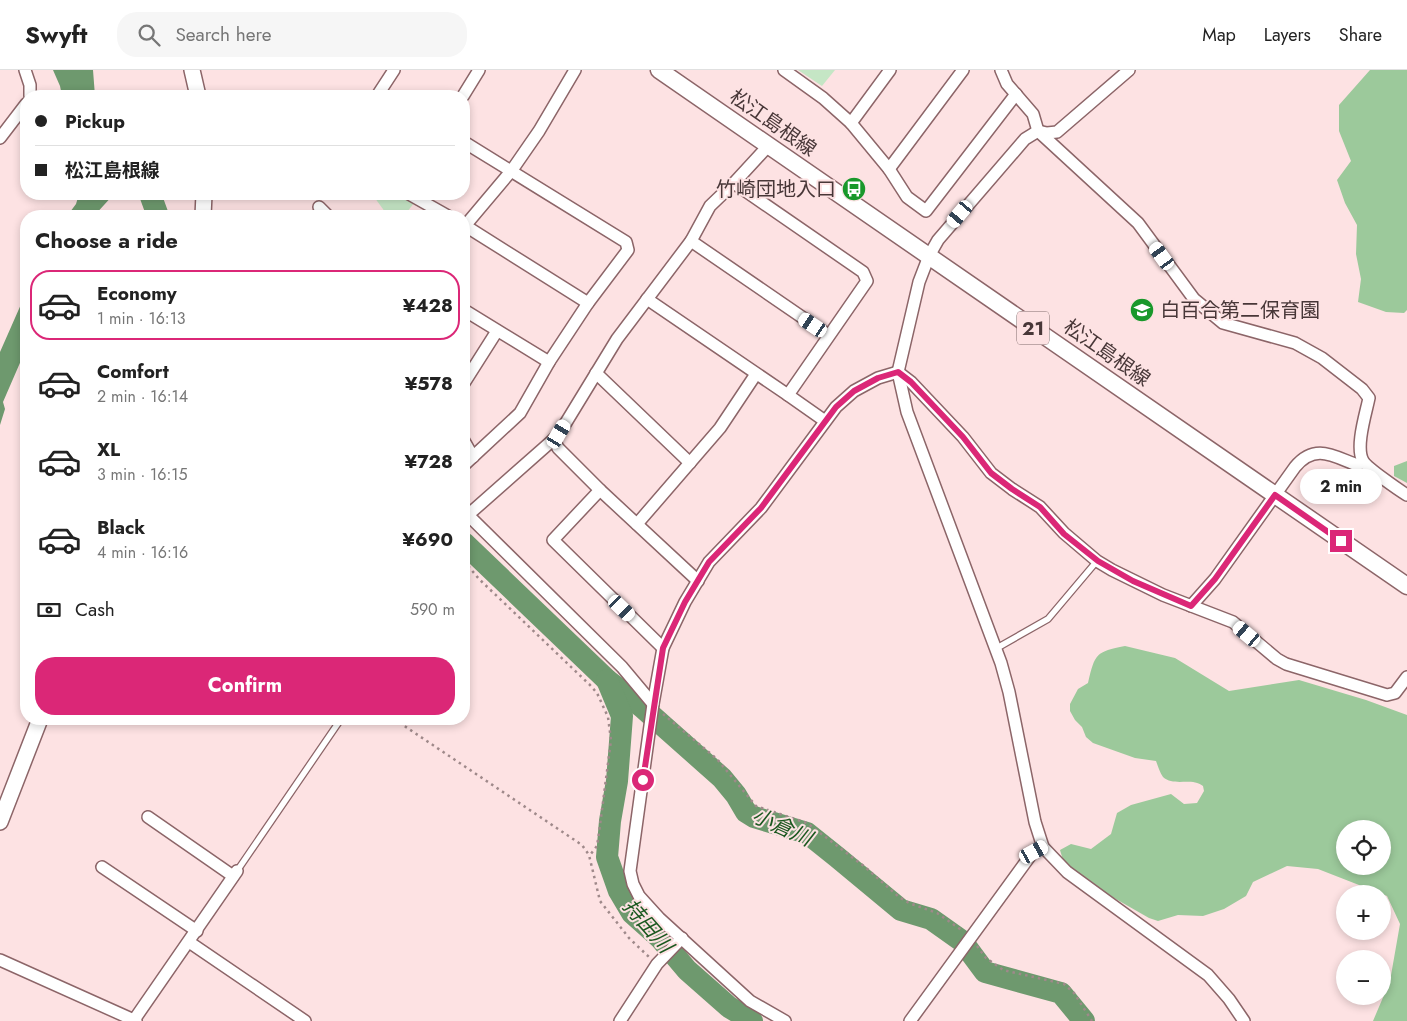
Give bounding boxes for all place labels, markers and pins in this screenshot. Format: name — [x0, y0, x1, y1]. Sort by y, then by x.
place label: 竹崎団地入口 — [716, 175, 836, 204]
bus stop icon: 竹崎団地入口 — [841, 176, 867, 202]
place label: 白百合第二保育園 — [1160, 296, 1320, 325]
school or university icon: 白百合第二保育園 — [1129, 297, 1155, 323]

